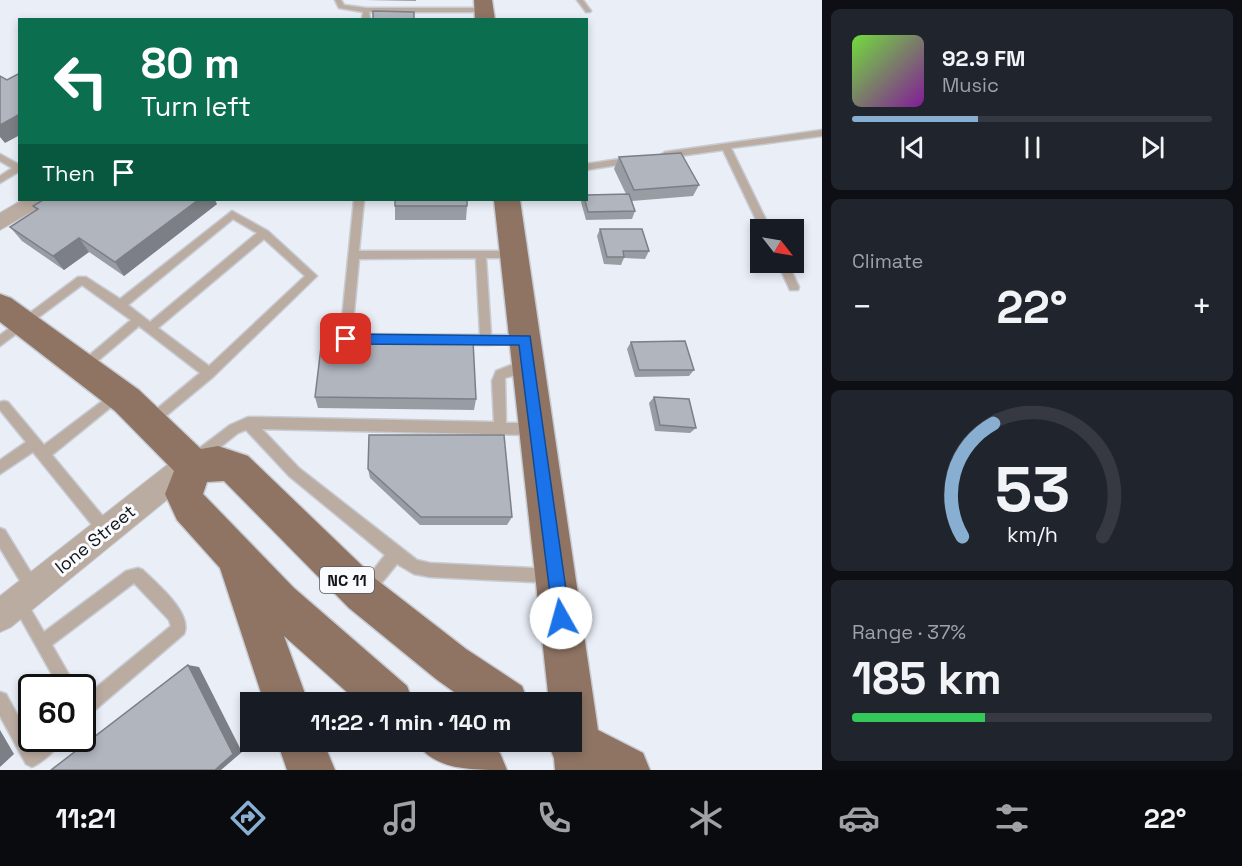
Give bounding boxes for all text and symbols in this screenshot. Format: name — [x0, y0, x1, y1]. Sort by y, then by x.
text: 80 m — [141, 37, 240, 90]
icon: left — [42, 42, 120, 120]
text: 92.9 FM — [942, 44, 1026, 72]
text: Music — [942, 72, 999, 98]
text: Turn left — [141, 89, 251, 124]
icon: previous — [896, 131, 929, 164]
icon: pause — [1016, 131, 1049, 164]
icon: next — [1136, 131, 1169, 164]
icon: arrive — [107, 156, 140, 189]
text: Then — [42, 159, 95, 187]
north arrow — [750, 219, 804, 273]
map controls — [750, 219, 804, 273]
text: Climate — [852, 248, 923, 274]
text: 22° — [996, 279, 1068, 336]
text: − — [852, 286, 872, 328]
text: + — [1192, 286, 1212, 328]
pin — [320, 313, 371, 364]
icon: arrive — [329, 322, 362, 355]
text: 53 — [994, 450, 1070, 529]
street label: Ione Street — [50, 500, 140, 578]
text: km/h — [1006, 522, 1058, 549]
road number: NC 11 — [320, 567, 374, 593]
position arrow — [529, 586, 593, 650]
text: Range · 37% — [852, 619, 966, 645]
text: 185 km — [852, 650, 1002, 707]
speed limit sign: 60 — [18, 674, 96, 752]
text: 11:22 · 1 min · 140 m — [311, 708, 511, 736]
icon: directions — [227, 797, 269, 839]
icon: music — [380, 797, 422, 839]
icon: phone — [533, 797, 575, 839]
icon: climate — [685, 797, 727, 839]
icon: car — [838, 797, 880, 839]
icon: filters — [991, 797, 1033, 839]
text: 11:21 — [55, 801, 116, 836]
text: 22° — [1144, 801, 1187, 836]

